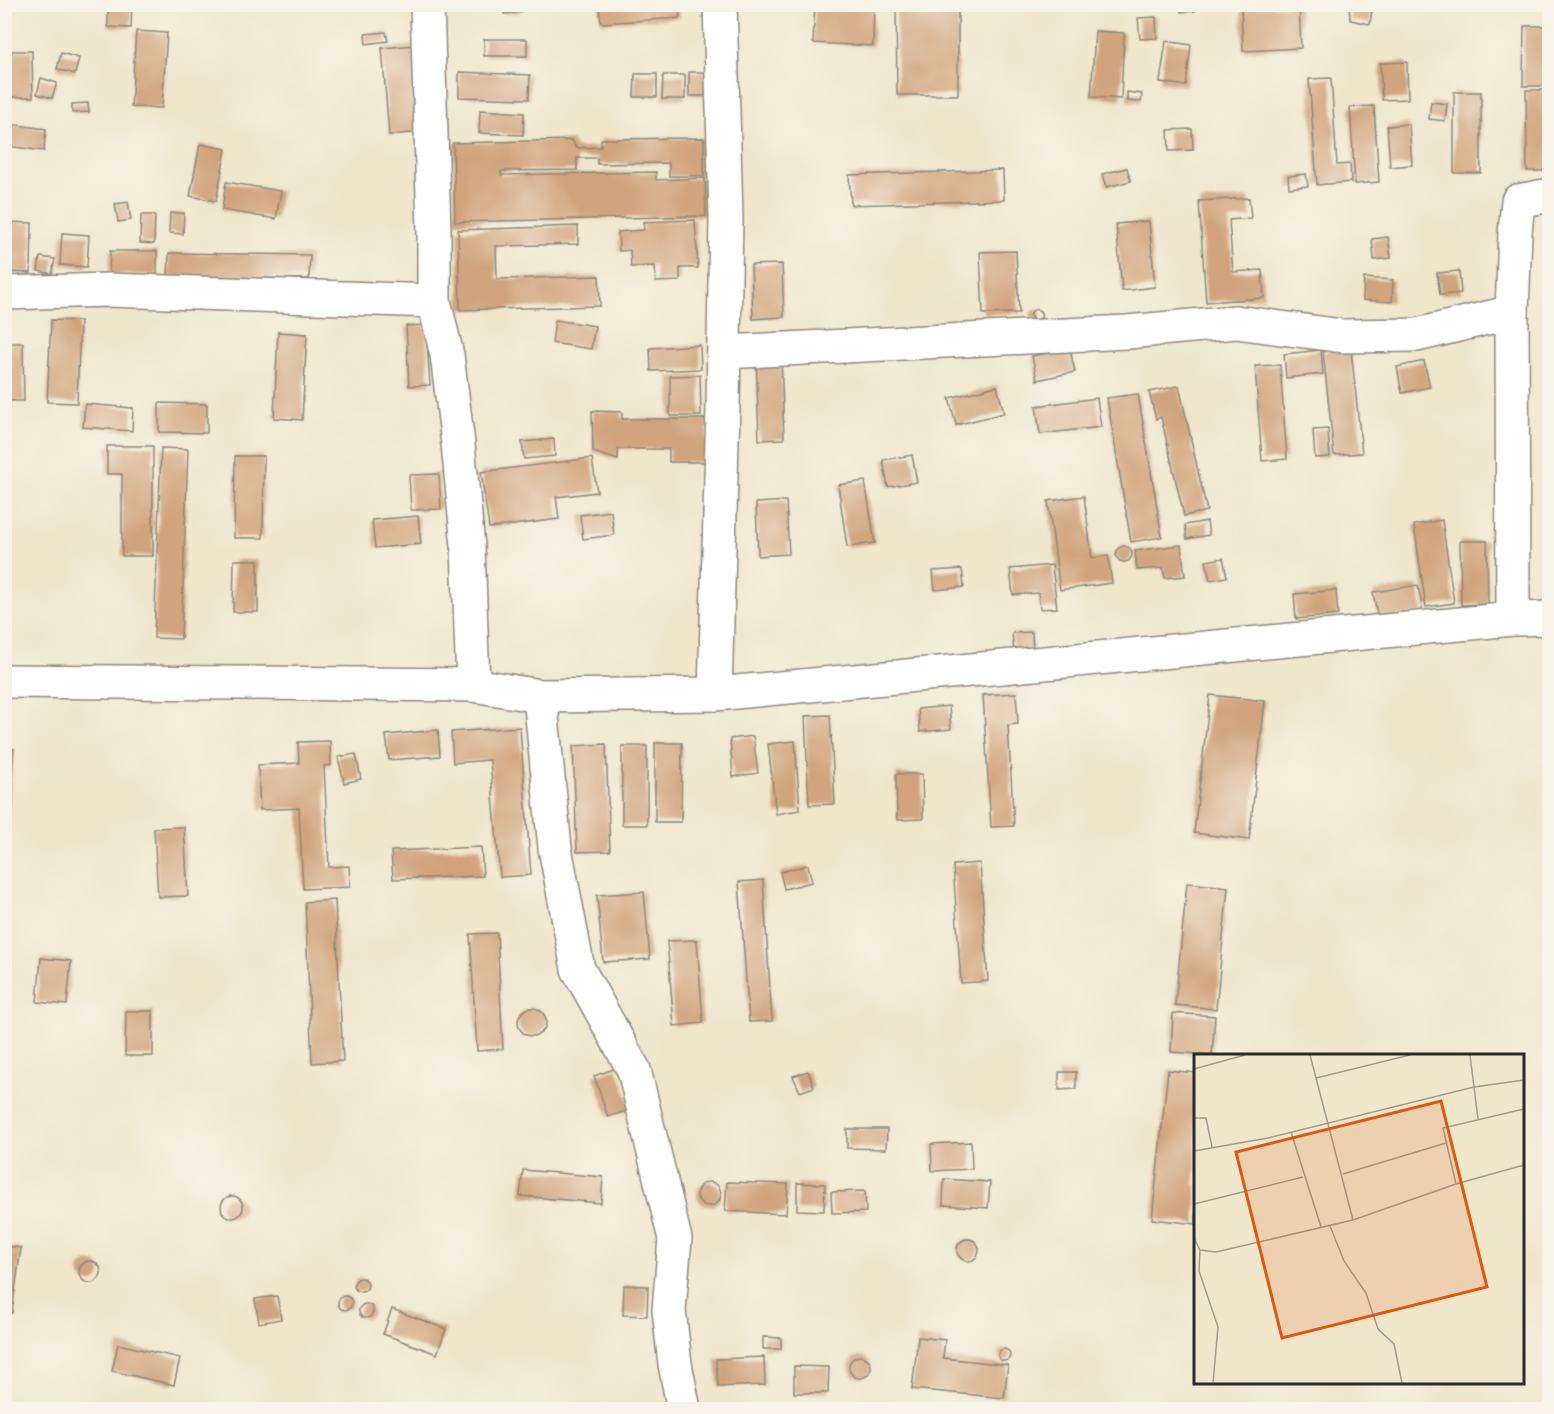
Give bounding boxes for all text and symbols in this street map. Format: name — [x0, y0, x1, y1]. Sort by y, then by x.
inset map — [1194, 1054, 1524, 1384]

